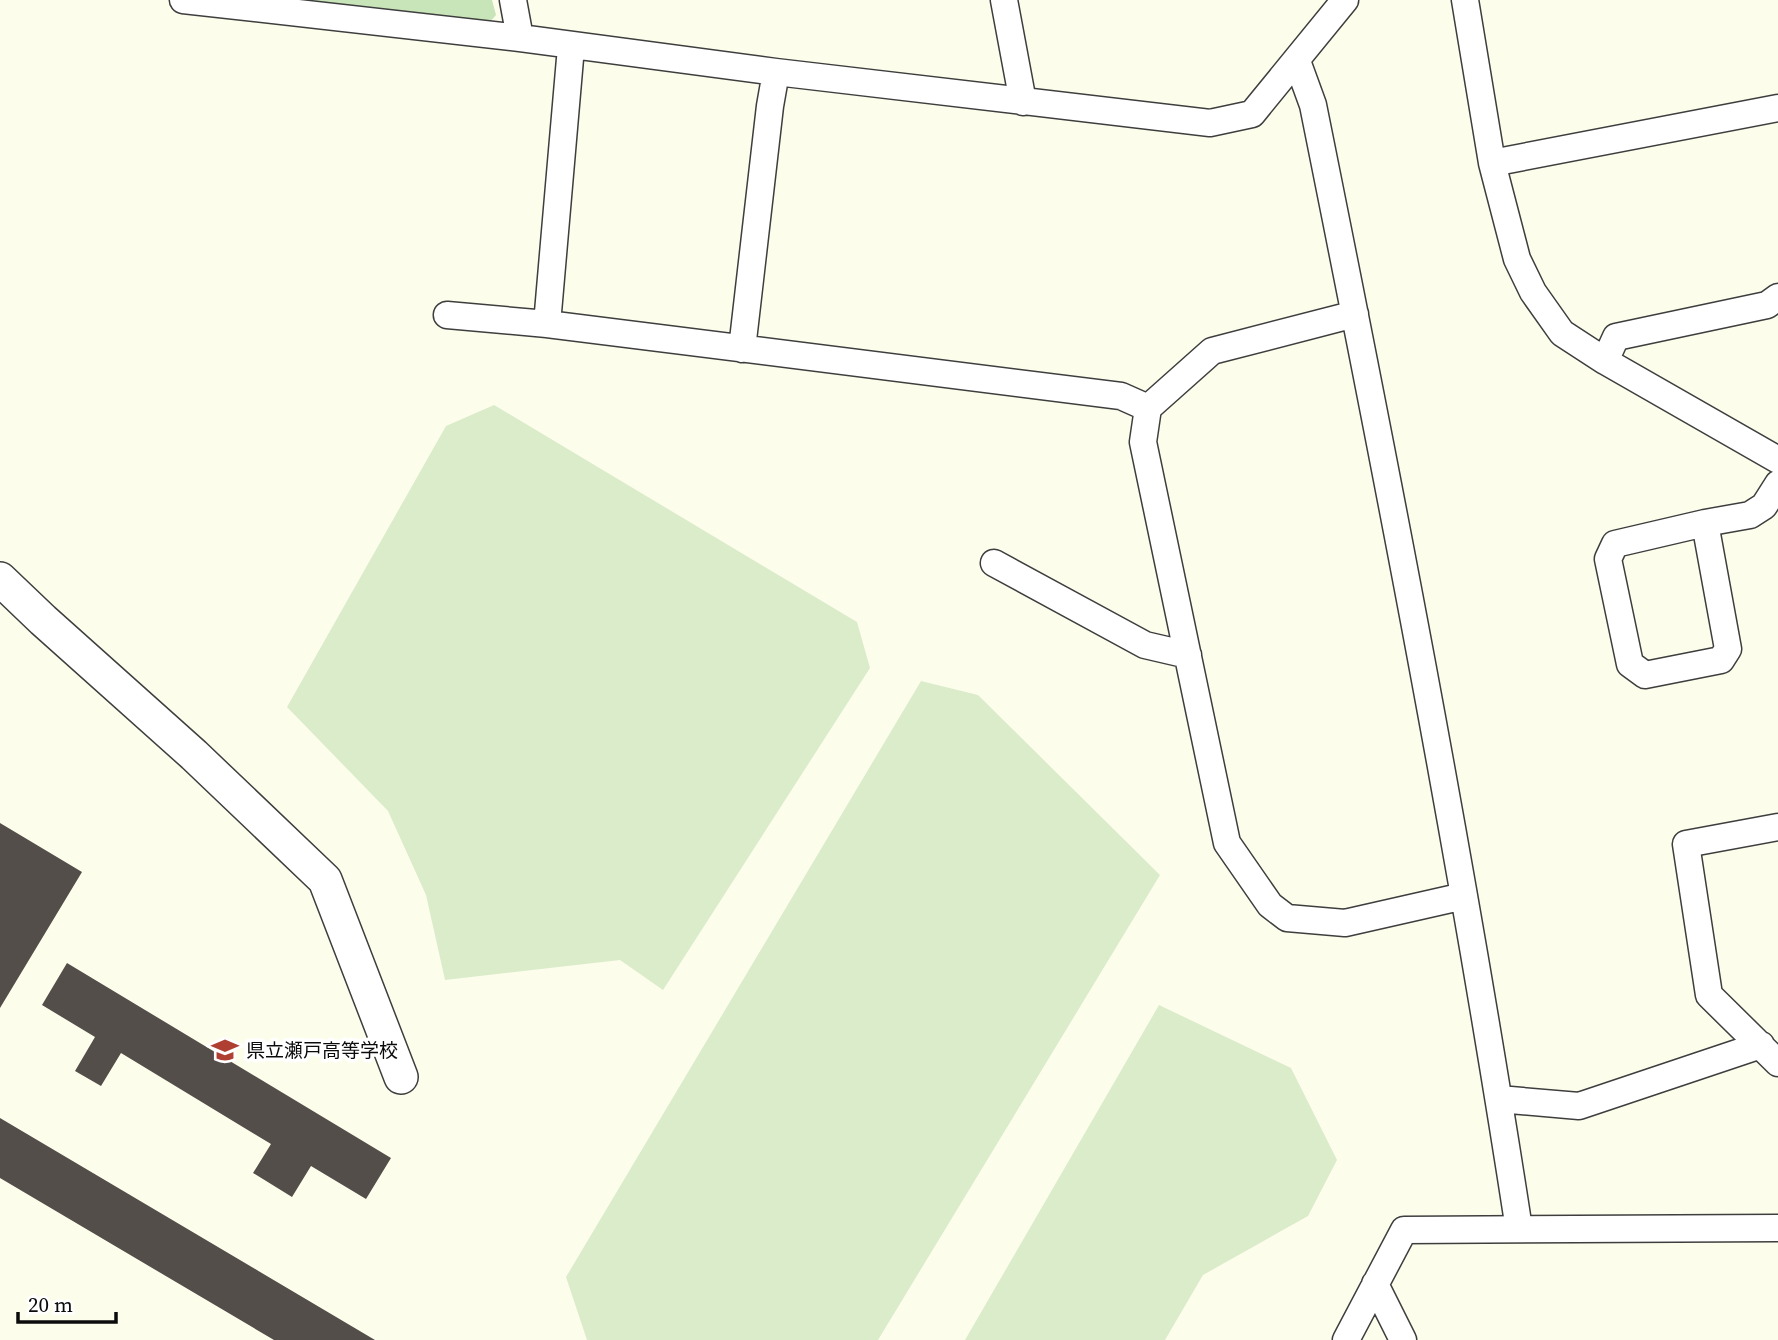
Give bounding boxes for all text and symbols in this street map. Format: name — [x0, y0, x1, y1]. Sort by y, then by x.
school or university icon: 県立瀬戸高等学校 — [210, 1035, 240, 1065]
place label: 県立瀬戸高等学校 — [246, 1037, 398, 1063]
scale bar — [18, 1280, 116, 1324]
text: 20 m — [28, 1290, 73, 1319]

